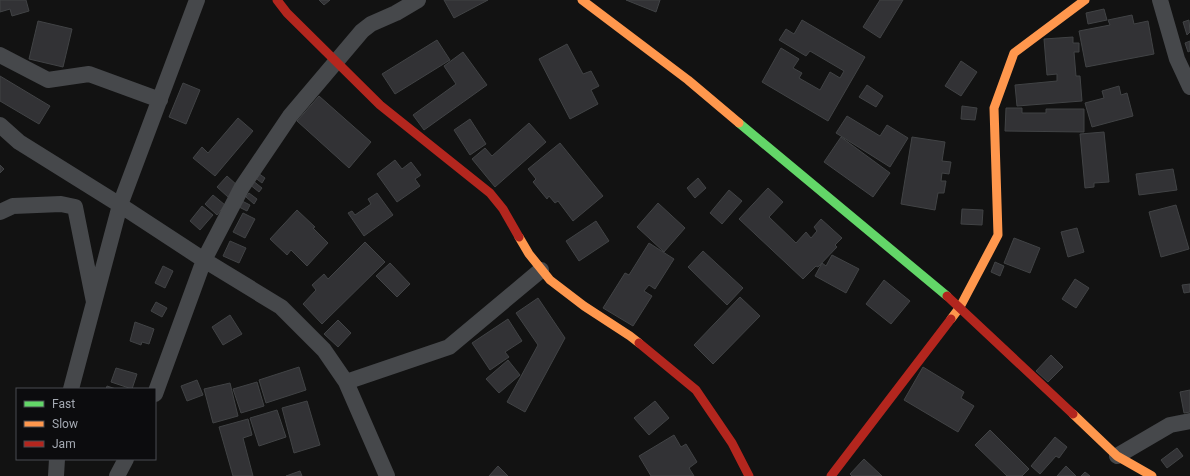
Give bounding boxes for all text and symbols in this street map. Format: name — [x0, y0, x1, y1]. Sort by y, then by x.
legend — [16, 388, 156, 460]
text: Fast — [52, 397, 75, 411]
text: Slow — [52, 417, 78, 431]
text: Jam — [52, 437, 76, 451]

